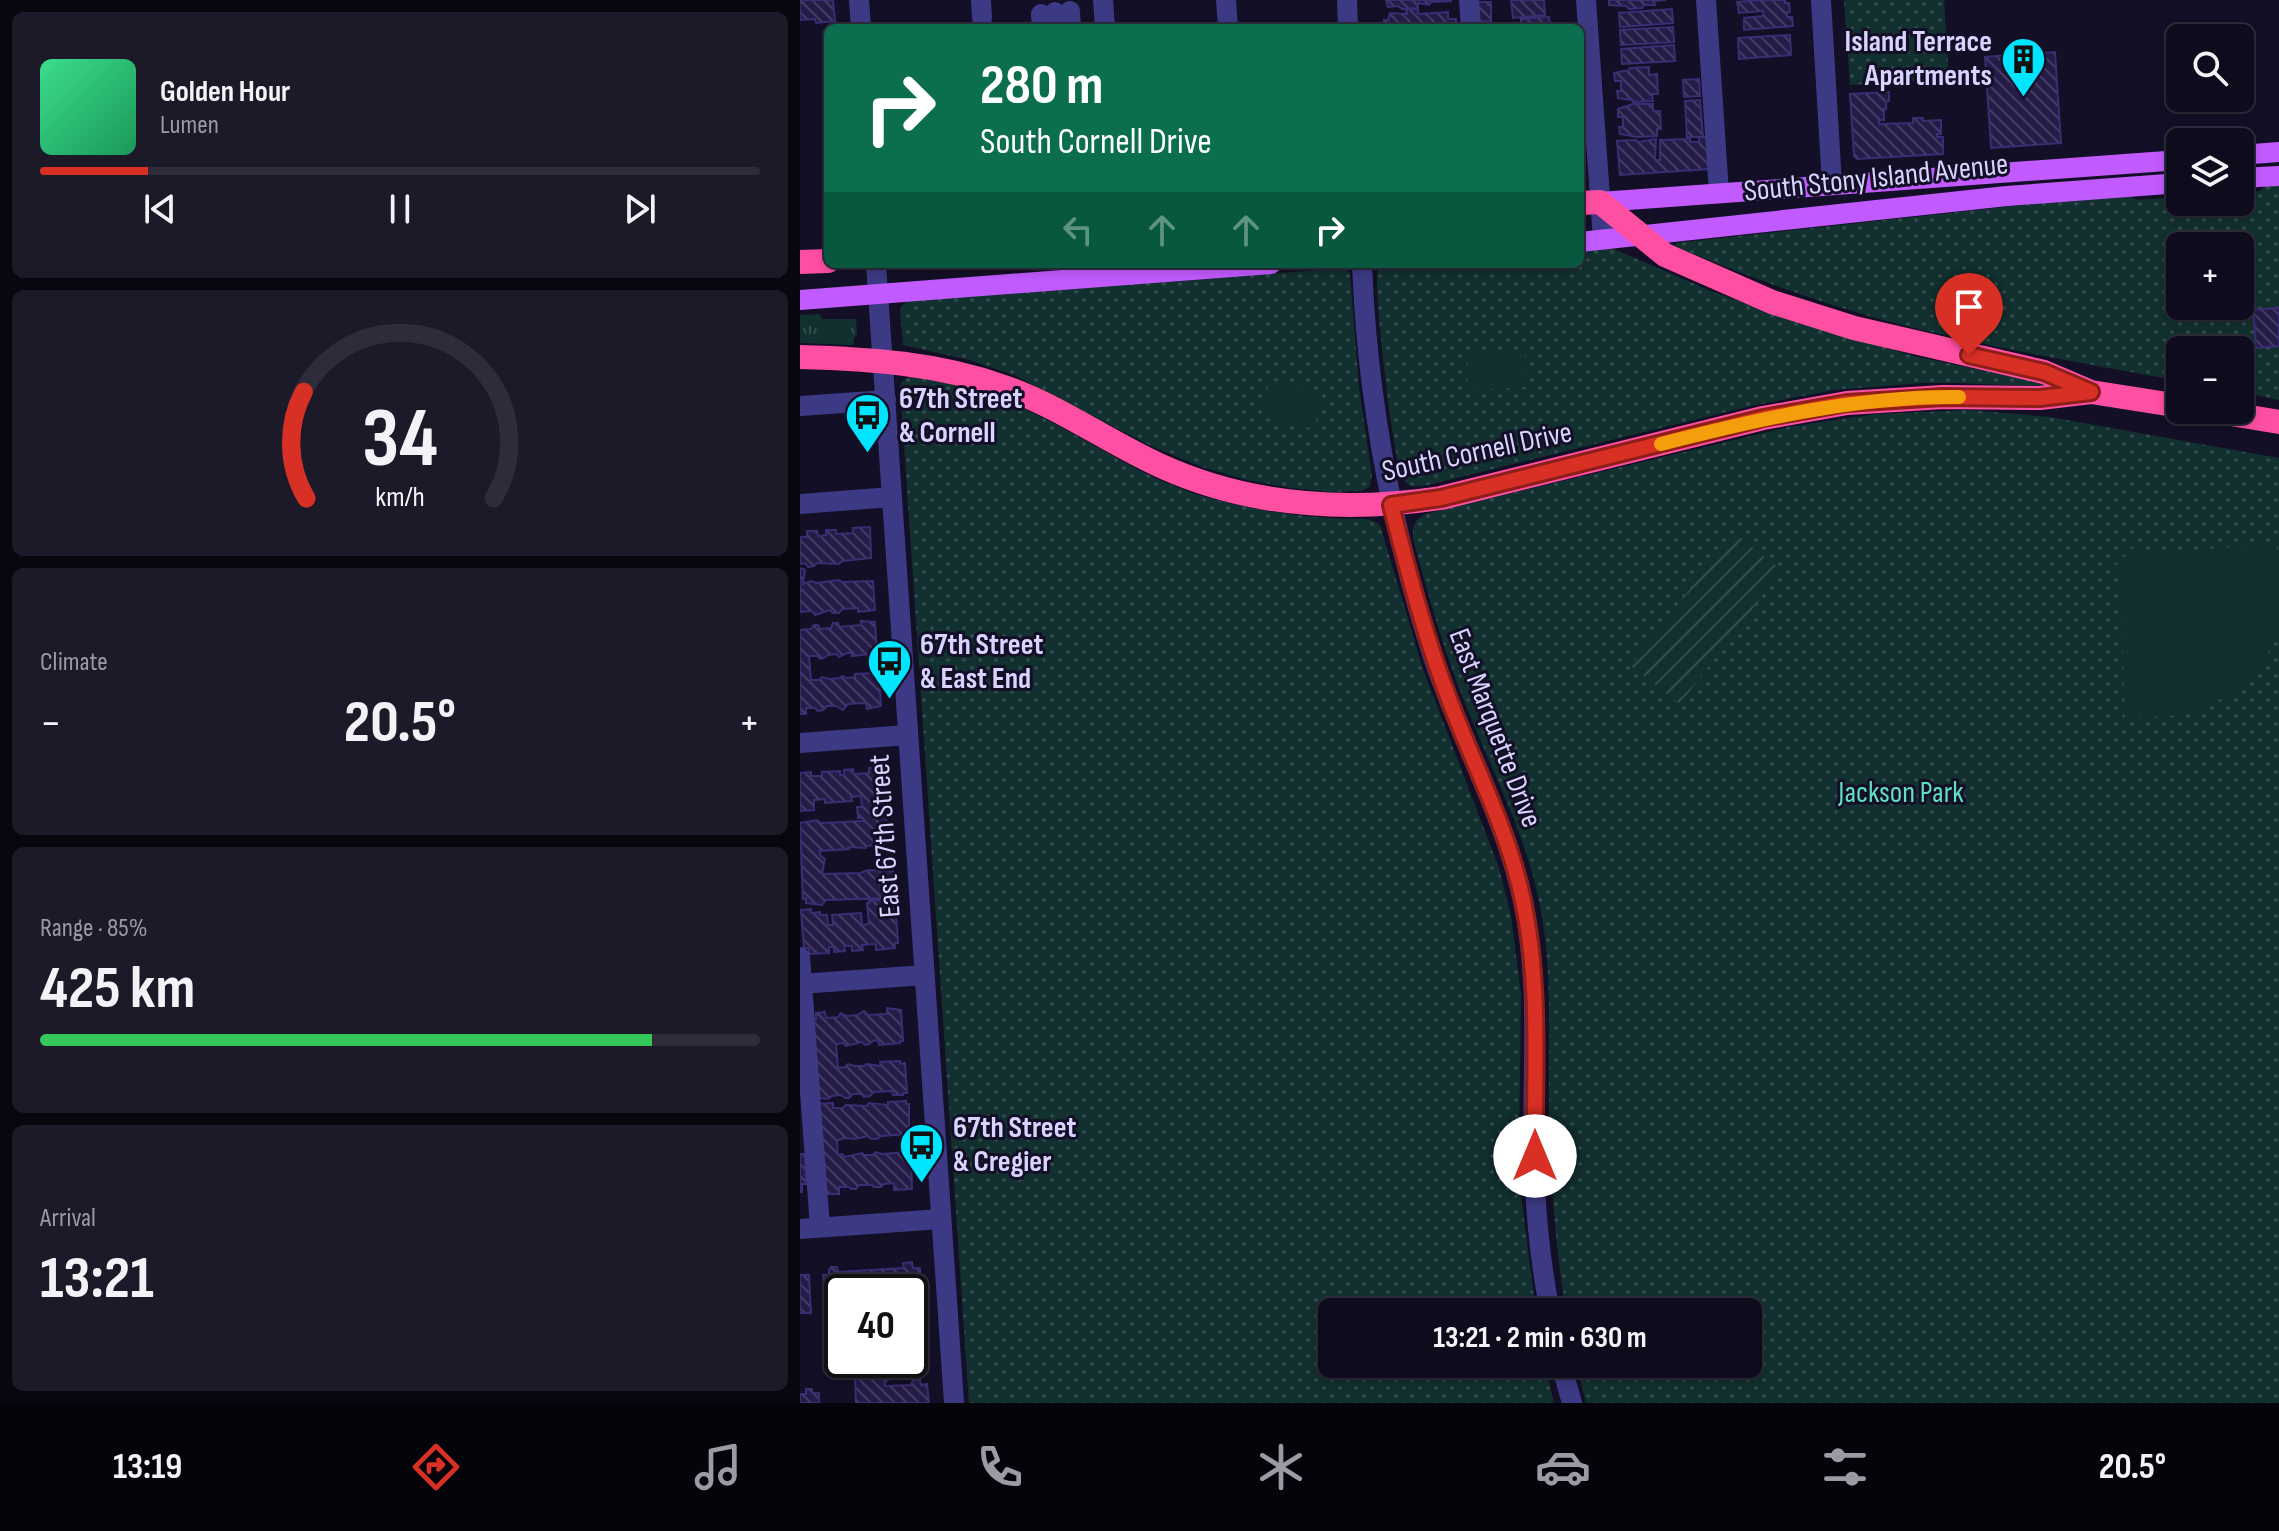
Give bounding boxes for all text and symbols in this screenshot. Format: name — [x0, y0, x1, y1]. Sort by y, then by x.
place label: Island Terrace Apartments — [1844, 24, 1992, 94]
map controls — [2166, 24, 2254, 424]
button: search — [2166, 24, 2254, 112]
building icon: Island Terrace Apartments — [1999, 35, 2047, 98]
text: 280 m — [980, 53, 1103, 120]
icon: right — [848, 56, 952, 160]
text: Golden Hour — [160, 74, 290, 110]
text: Lumen — [160, 110, 219, 141]
text: South Cornell Drive — [980, 121, 1212, 164]
button: layers — [2166, 128, 2254, 216]
street label: South Stony Island Avenue — [1742, 146, 2010, 210]
icon: previous — [138, 187, 182, 231]
icon: pause — [378, 187, 422, 231]
icon: next — [618, 187, 662, 231]
icon: left — [1056, 208, 1100, 252]
icon: ahead — [1140, 208, 1184, 252]
icon: ahead — [1224, 208, 1268, 252]
icon: right — [1308, 208, 1352, 252]
button: + — [2166, 232, 2254, 320]
pin — [1935, 273, 2003, 355]
icon: arrive — [1947, 285, 1991, 329]
button: − — [2166, 336, 2254, 424]
place label: 67th Street & Cornell — [899, 381, 1022, 451]
text: 34 — [362, 390, 438, 490]
bus stop icon: 67th Street & Cornell — [844, 392, 892, 455]
street label: South Cornell Drive — [1379, 414, 1575, 490]
text: km/h — [375, 480, 425, 515]
street label: East Marquette Drive — [1441, 624, 1549, 832]
place label: 67th Street & East End — [920, 627, 1043, 697]
bus stop icon: 67th Street & East End — [865, 638, 913, 701]
text: Climate — [40, 647, 108, 678]
text: 20.5° — [344, 687, 456, 759]
text: − — [40, 697, 62, 750]
text: + — [738, 697, 760, 750]
street label: East 67th Street — [861, 753, 909, 919]
park label: Jackson Park — [1837, 775, 1964, 811]
text: Range · 85% — [40, 913, 148, 944]
text: 425 km — [40, 953, 195, 1025]
place label: 67th Street & Cregier — [953, 1110, 1076, 1180]
position arrow — [1493, 1114, 1577, 1198]
bus stop icon: 67th Street & Cregier — [898, 1121, 946, 1184]
text: Arrival — [40, 1203, 96, 1234]
text: 13:21 — [40, 1243, 154, 1315]
speed limit sign: 40 — [824, 1274, 928, 1378]
text: 13:21 · 2 min · 630 m — [1433, 1320, 1647, 1356]
icon: directions — [408, 1439, 464, 1495]
icon: music — [690, 1439, 746, 1495]
icon: phone — [972, 1439, 1028, 1495]
icon: climate — [1253, 1439, 1309, 1495]
icon: car — [1535, 1439, 1591, 1495]
icon: filters — [1817, 1439, 1873, 1495]
text: 13:19 — [113, 1446, 182, 1489]
text: 20.5° — [2099, 1446, 2166, 1489]

